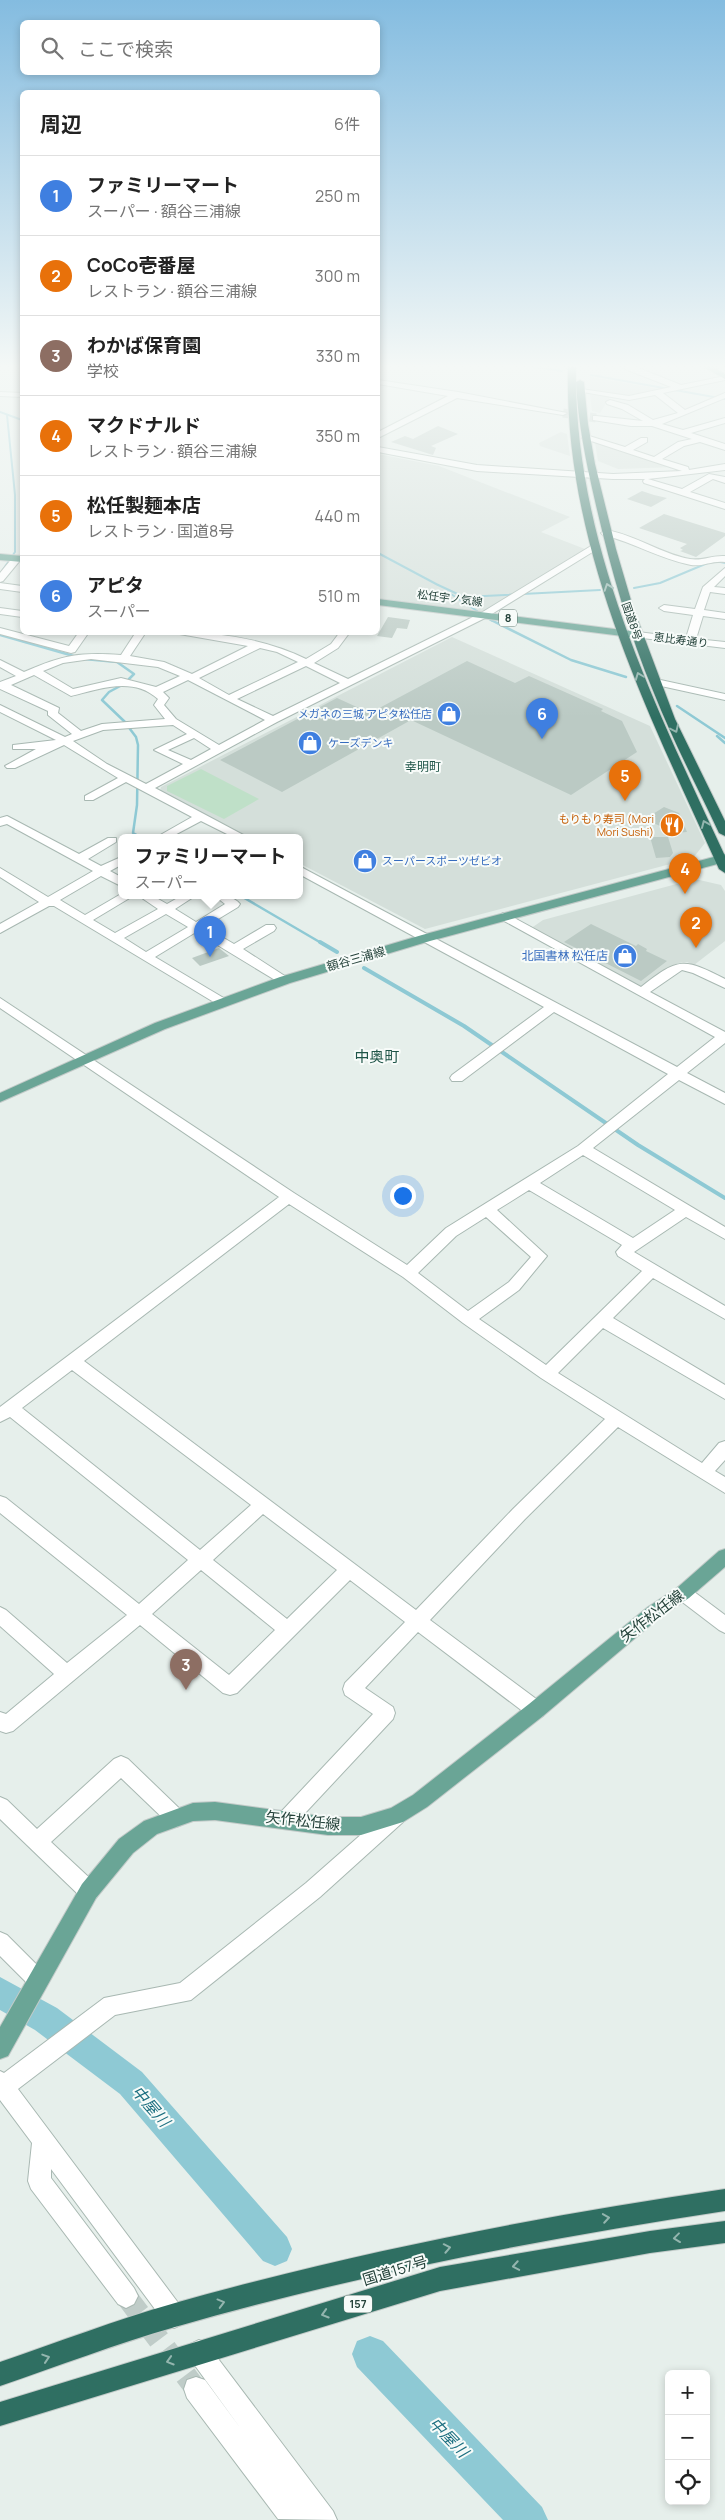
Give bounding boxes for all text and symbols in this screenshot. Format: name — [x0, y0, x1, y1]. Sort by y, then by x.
search box — [20, 20, 380, 75]
icon: search — [38, 34, 66, 62]
text: ここで検索 — [78, 36, 173, 62]
text: 周辺 — [40, 110, 82, 138]
text: 6件 — [334, 113, 360, 135]
text: ファミリーマート — [87, 172, 239, 198]
text: 1 — [52, 185, 60, 207]
text: 250 m — [315, 185, 360, 207]
text: スーパー · 額谷三浦線 — [87, 200, 241, 222]
text: CoCo壱番屋 — [87, 252, 196, 278]
text: 2 — [51, 265, 61, 287]
text: 300 m — [315, 265, 360, 287]
text: レストラン · 額谷三浦線 — [87, 280, 257, 302]
text: わかば保育園 — [87, 332, 201, 358]
text: 3 — [51, 345, 61, 367]
text: 330 m — [316, 345, 360, 367]
text: 学校 — [87, 360, 119, 382]
text: マクドナルド — [87, 412, 201, 438]
text: 4 — [51, 425, 61, 447]
text: 350 m — [315, 425, 360, 447]
text: レストラン · 額谷三浦線 — [87, 440, 257, 462]
text: 松任製麺本店 — [87, 492, 201, 518]
text: 5 — [51, 505, 61, 527]
text: 440 m — [314, 505, 360, 527]
text: レストラン · 国道8号 — [87, 520, 234, 542]
text: アピタ — [87, 572, 144, 598]
one-way arrow — [604, 583, 614, 591]
text: 6 — [51, 585, 61, 607]
text: 510 m — [318, 585, 360, 607]
street label: 松任宇ノ気線 — [416, 586, 484, 609]
text: スーパー — [87, 600, 151, 622]
street label: 国道8号 — [619, 600, 646, 642]
road number: 8 — [499, 610, 517, 626]
street label: 恵比寿通り — [653, 629, 709, 650]
one-way arrow — [635, 672, 645, 681]
pin: 6 — [526, 698, 558, 739]
shop icon: メガネの三城 アピタ松任店 — [436, 701, 462, 727]
place label: メガネの三城 アピタ松任店 — [298, 706, 432, 721]
one-way arrow — [669, 724, 679, 733]
shop icon: ケーズデンキ — [297, 730, 323, 756]
place label: ケーズデンキ — [328, 735, 393, 750]
district label: 幸明町 — [405, 758, 441, 775]
pin: 5 — [609, 760, 641, 801]
place label: もりもり寿司 (Mori Mori Sushi) — [559, 811, 654, 839]
restaurant icon: もりもり寿司 (Mori Mori Sushi) — [659, 812, 685, 838]
one-way arrow — [701, 820, 711, 829]
popup — [118, 834, 303, 899]
text: ファミリーマート — [134, 843, 287, 869]
shop icon: スーパースポーツゼビオ — [352, 848, 378, 874]
place label: スーパースポーツゼビオ — [382, 853, 502, 868]
pin: 4 — [669, 853, 701, 894]
text: スーパー — [134, 871, 198, 893]
pin: 2 — [680, 907, 712, 948]
pin: 1 — [194, 916, 226, 957]
street label: 額谷三浦線 — [325, 942, 387, 975]
shop icon: 北国書林 松任店 — [612, 943, 638, 969]
place label: 北国書林 松任店 — [522, 947, 608, 964]
district label: 中奥町 — [354, 1046, 400, 1067]
your location — [390, 1183, 416, 1209]
street label: 矢作松任線 — [615, 1585, 688, 1647]
pin: 3 — [170, 1649, 202, 1690]
street label: 矢作松任線 — [265, 1806, 341, 1835]
water label: 中屋川 — [127, 2081, 176, 2133]
one-way arrow — [603, 2213, 611, 2224]
one-way arrow — [672, 2232, 680, 2243]
one-way arrow — [442, 2243, 451, 2254]
street label: 国道157号 — [360, 2251, 430, 2290]
one-way arrow — [512, 2260, 521, 2270]
road number: 157 — [344, 2296, 372, 2312]
one-way arrow — [216, 2299, 224, 2309]
one-way arrow — [322, 2308, 330, 2318]
one-way arrow — [42, 2354, 50, 2364]
one-way arrow — [166, 2355, 174, 2365]
map controls — [665, 2370, 710, 2505]
button: + — [665, 2370, 710, 2415]
water label: 中屋川 — [424, 2412, 475, 2463]
button: − — [665, 2415, 710, 2460]
button: locate — [665, 2460, 710, 2505]

